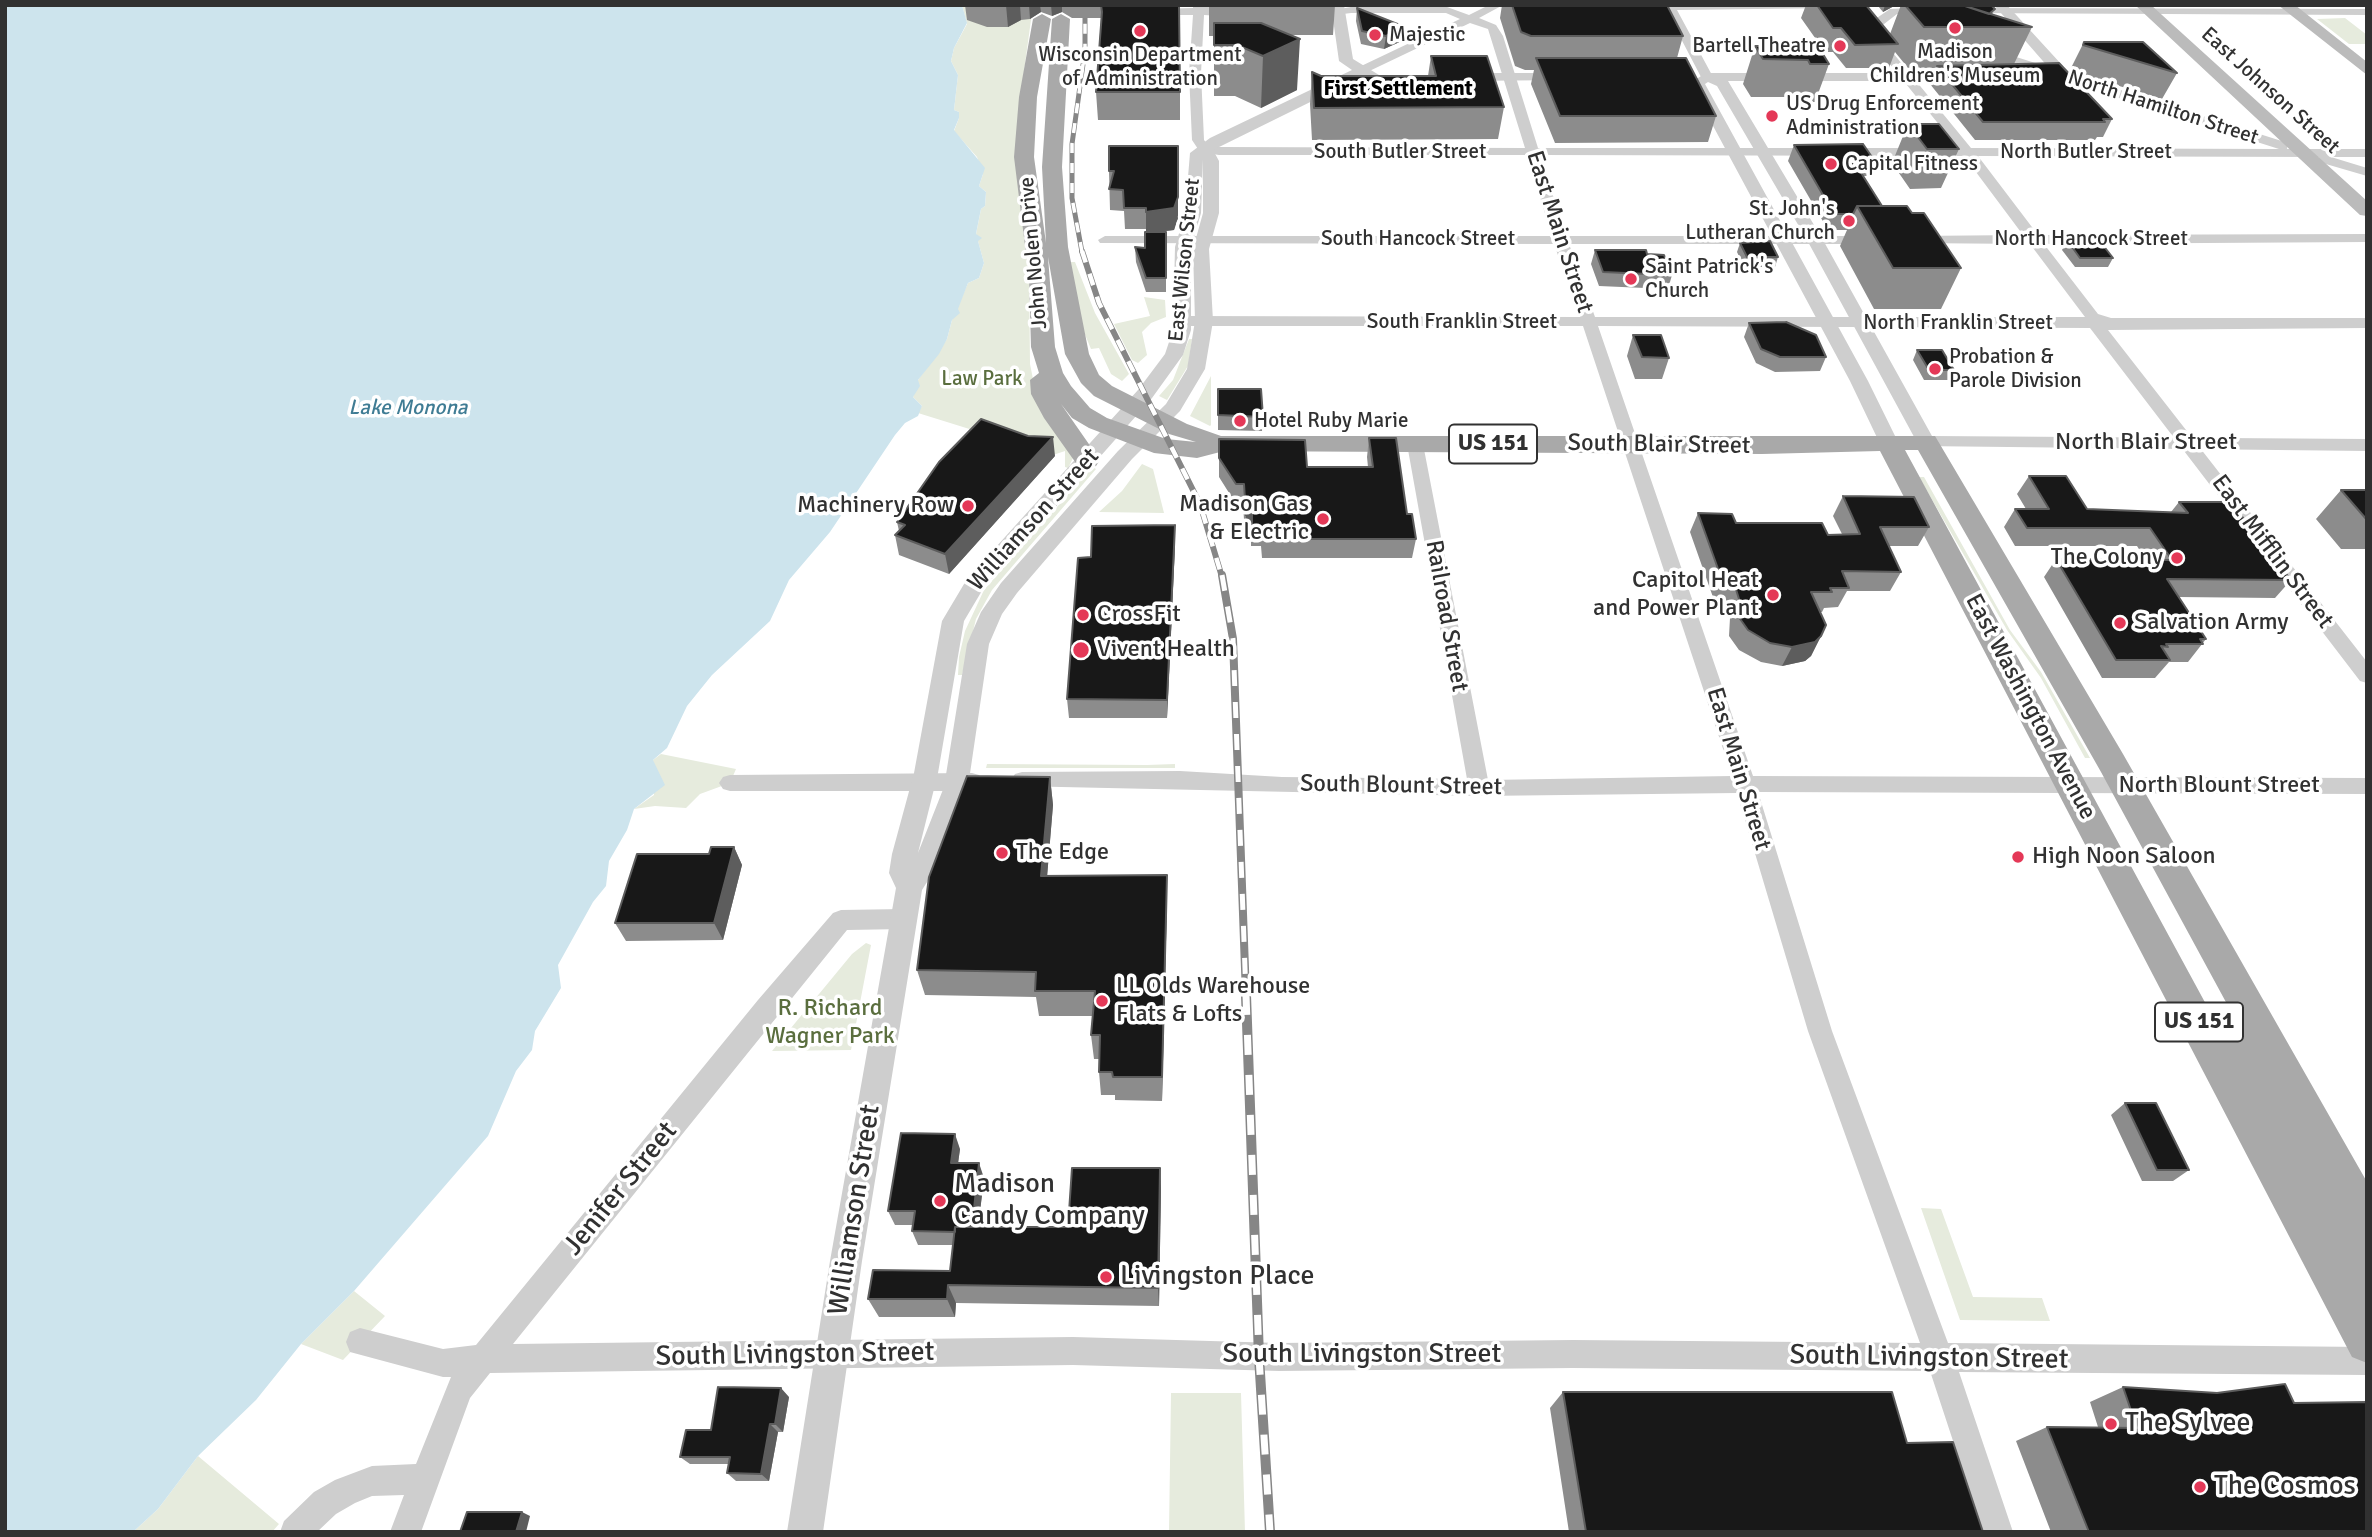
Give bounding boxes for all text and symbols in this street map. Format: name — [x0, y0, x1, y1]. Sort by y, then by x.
marker: Madison Children's Museum — [1947, 20, 1963, 36]
place label: Majestic — [1389, 22, 1465, 48]
street label: East Johnson Street — [2196, 22, 2344, 160]
marker: Wisconsin Department of Administration — [1132, 23, 1148, 39]
marker: Majestic — [1367, 27, 1383, 43]
place label: Bartell Theatre — [1692, 33, 1826, 59]
marker: Bartell Theatre — [1832, 38, 1848, 54]
place label: Madison Children's Museum — [1870, 39, 2040, 89]
place label: Wisconsin Department of Administration — [1038, 42, 1242, 92]
street label: North Hamilton Street — [2065, 65, 2261, 151]
district label: First Settlement — [1323, 76, 1473, 102]
place label: US Drug Enforcement Administration — [1786, 91, 1980, 141]
marker: US Drug Enforcement Administration — [1764, 108, 1780, 124]
street label: South Butler Street — [1314, 139, 1486, 165]
street label: North Butler Street — [2000, 139, 2172, 165]
street label: East Main Street — [1519, 147, 1599, 317]
place label: Capital Fitness — [1845, 151, 1978, 177]
marker: Capital Fitness — [1823, 156, 1839, 172]
street label: John Nolen Drive — [1015, 176, 1053, 330]
street label: East Wilson Street — [1164, 177, 1206, 343]
place label: St. John's Lutheran Church — [1685, 196, 1835, 246]
marker: St. John's Lutheran Church — [1841, 213, 1857, 229]
street label: South Hancock Street — [1321, 226, 1515, 252]
street label: North Hancock Street — [1994, 226, 2188, 252]
place label: Saint Patrick's Church — [1645, 254, 1773, 304]
marker: Saint Patrick's Church — [1623, 271, 1639, 287]
street label: South Franklin Street — [1367, 309, 1557, 335]
street label: North Franklin Street — [1863, 310, 2053, 336]
place label: Probation & Parole Division — [1949, 344, 2082, 394]
marker: Probation & Parole Division — [1927, 361, 1943, 377]
park label: Law Park — [941, 366, 1023, 392]
water label: Lake Monona — [348, 395, 468, 421]
place label: Hotel Ruby Marie — [1254, 408, 1408, 434]
marker: Hotel Ruby Marie — [1232, 413, 1248, 429]
road number: US 151 — [1449, 424, 1537, 464]
street label: South Blair Street — [1567, 429, 1751, 461]
street label: North Blair Street — [2055, 429, 2237, 457]
street label: Williamson Street — [962, 443, 1106, 597]
street label: East Mifflin Street — [2205, 469, 2339, 635]
place label: Madison Gas & Electric — [1179, 491, 1309, 547]
place label: Machinery Row — [797, 492, 954, 520]
marker: Machinery Row — [960, 498, 976, 514]
marker: Madison Gas & Electric — [1315, 511, 1331, 527]
street label: Railroad Street — [1418, 538, 1474, 694]
place label: The Colony — [2051, 544, 2163, 572]
marker: The Colony — [2169, 550, 2185, 566]
place label: Capitol Heat and Power Plant — [1593, 567, 1759, 623]
marker: Capitol Heat and Power Plant — [1765, 587, 1781, 603]
street label: East Washington Avenue — [1958, 589, 2102, 825]
place label: CrossFit — [1097, 601, 1181, 629]
marker: CrossFit — [1075, 607, 1091, 623]
place label: Salvation Army — [2134, 609, 2289, 637]
marker: Salvation Army — [2112, 615, 2128, 631]
place label: Vivent Health — [1097, 636, 1235, 664]
marker: Vivent Health — [1071, 640, 1091, 660]
street label: East Main Street — [1700, 684, 1776, 854]
street label: South Blount Street — [1300, 770, 1502, 802]
street label: North Blount Street — [2118, 772, 2320, 800]
place label: The Edge — [1016, 839, 1109, 867]
place label: High Noon Saloon — [2032, 843, 2216, 871]
marker: The Edge — [994, 845, 1010, 861]
marker: High Noon Saloon — [2010, 849, 2026, 865]
place label: LL Olds Warehouse Flats & Lofts — [1116, 973, 1310, 1029]
marker: LL Olds Warehouse Flats & Lofts — [1094, 993, 1110, 1009]
park label: R. Richard Wagner Park — [765, 995, 895, 1051]
road number: US 151 — [2155, 1002, 2243, 1042]
street label: Williamson Street — [822, 1102, 888, 1318]
street label: Jenifer Street — [557, 1116, 685, 1262]
place label: Madison Candy Company — [954, 1168, 1145, 1234]
marker: Madison Candy Company — [932, 1193, 948, 1209]
place label: Livingston Place — [1120, 1260, 1315, 1294]
marker: Livingston Place — [1098, 1269, 1114, 1285]
street label: South Livingston Street — [655, 1336, 935, 1374]
street label: South Livingston Street — [1223, 1338, 1501, 1372]
street label: South Livingston Street — [1789, 1339, 2069, 1377]
place label: The Sylvee — [2125, 1407, 2251, 1441]
marker: The Sylvee — [2103, 1416, 2119, 1432]
place label: The Cosmos — [2214, 1470, 2356, 1504]
marker: The Cosmos — [2192, 1479, 2208, 1495]

